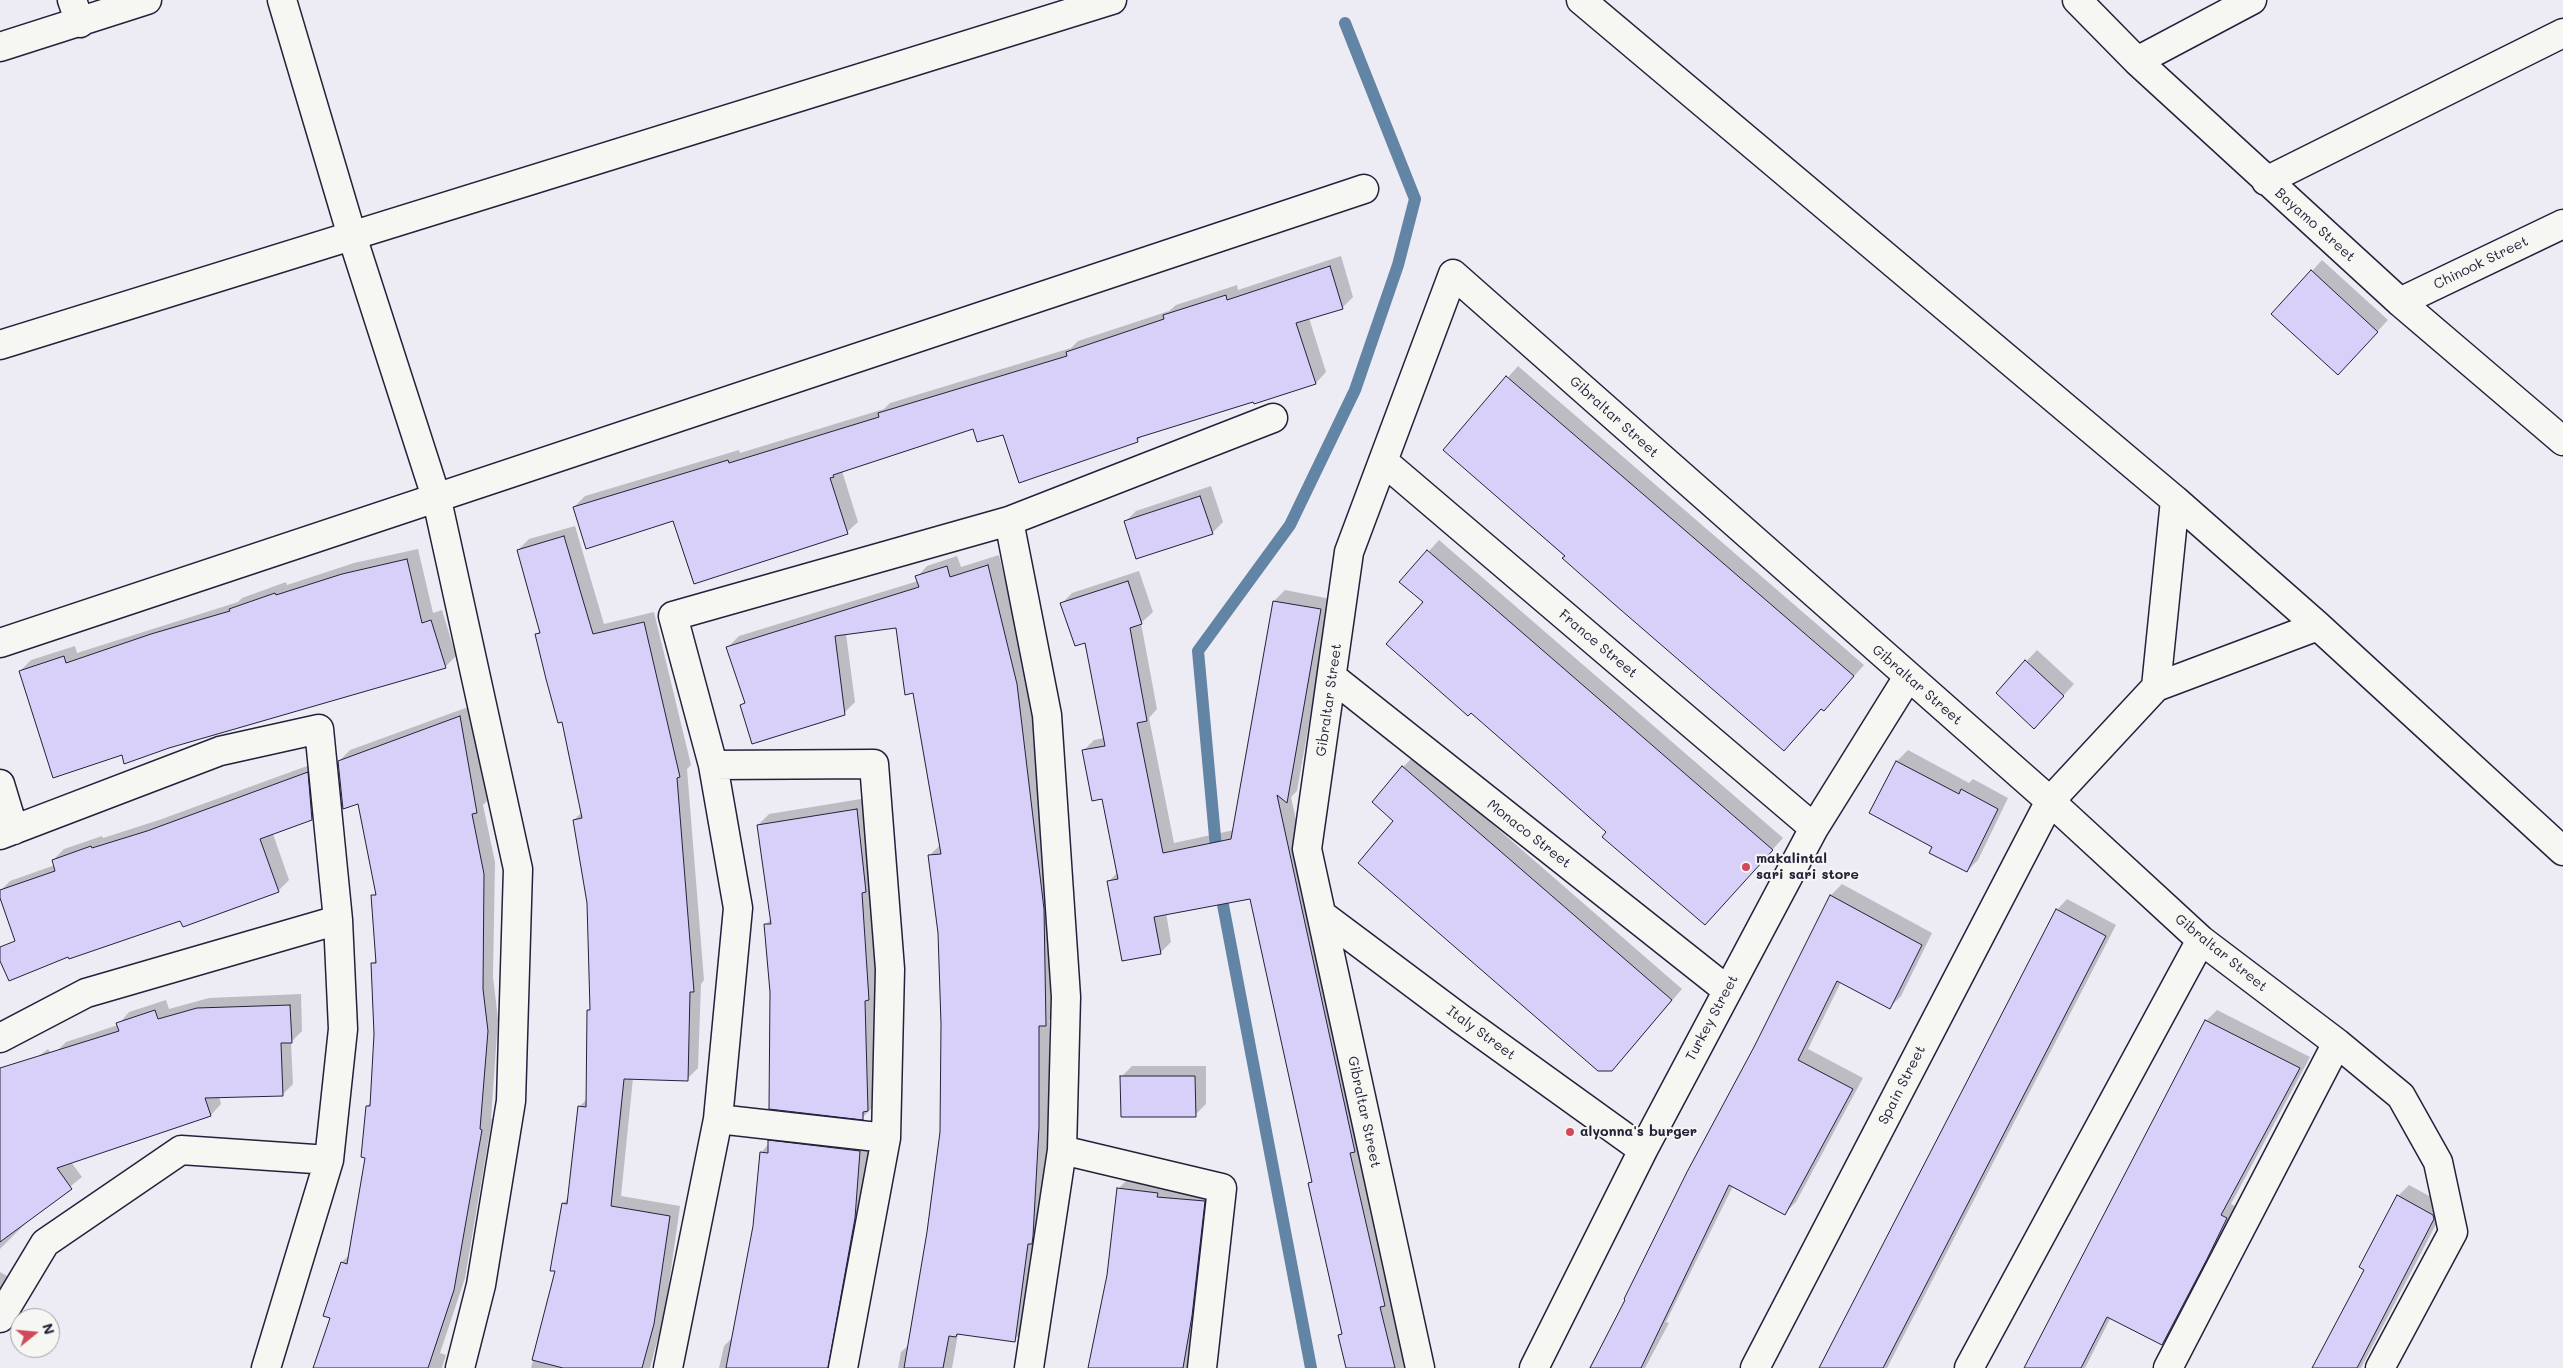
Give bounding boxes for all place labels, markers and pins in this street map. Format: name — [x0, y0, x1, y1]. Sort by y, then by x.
place label: makalintal sari sari store — [1756, 851, 1859, 884]
marker: makalintal sari sari store — [1740, 861, 1752, 873]
place label: alyonna's burger — [1580, 1124, 1697, 1140]
marker: alyonna's burger — [1564, 1126, 1576, 1138]

